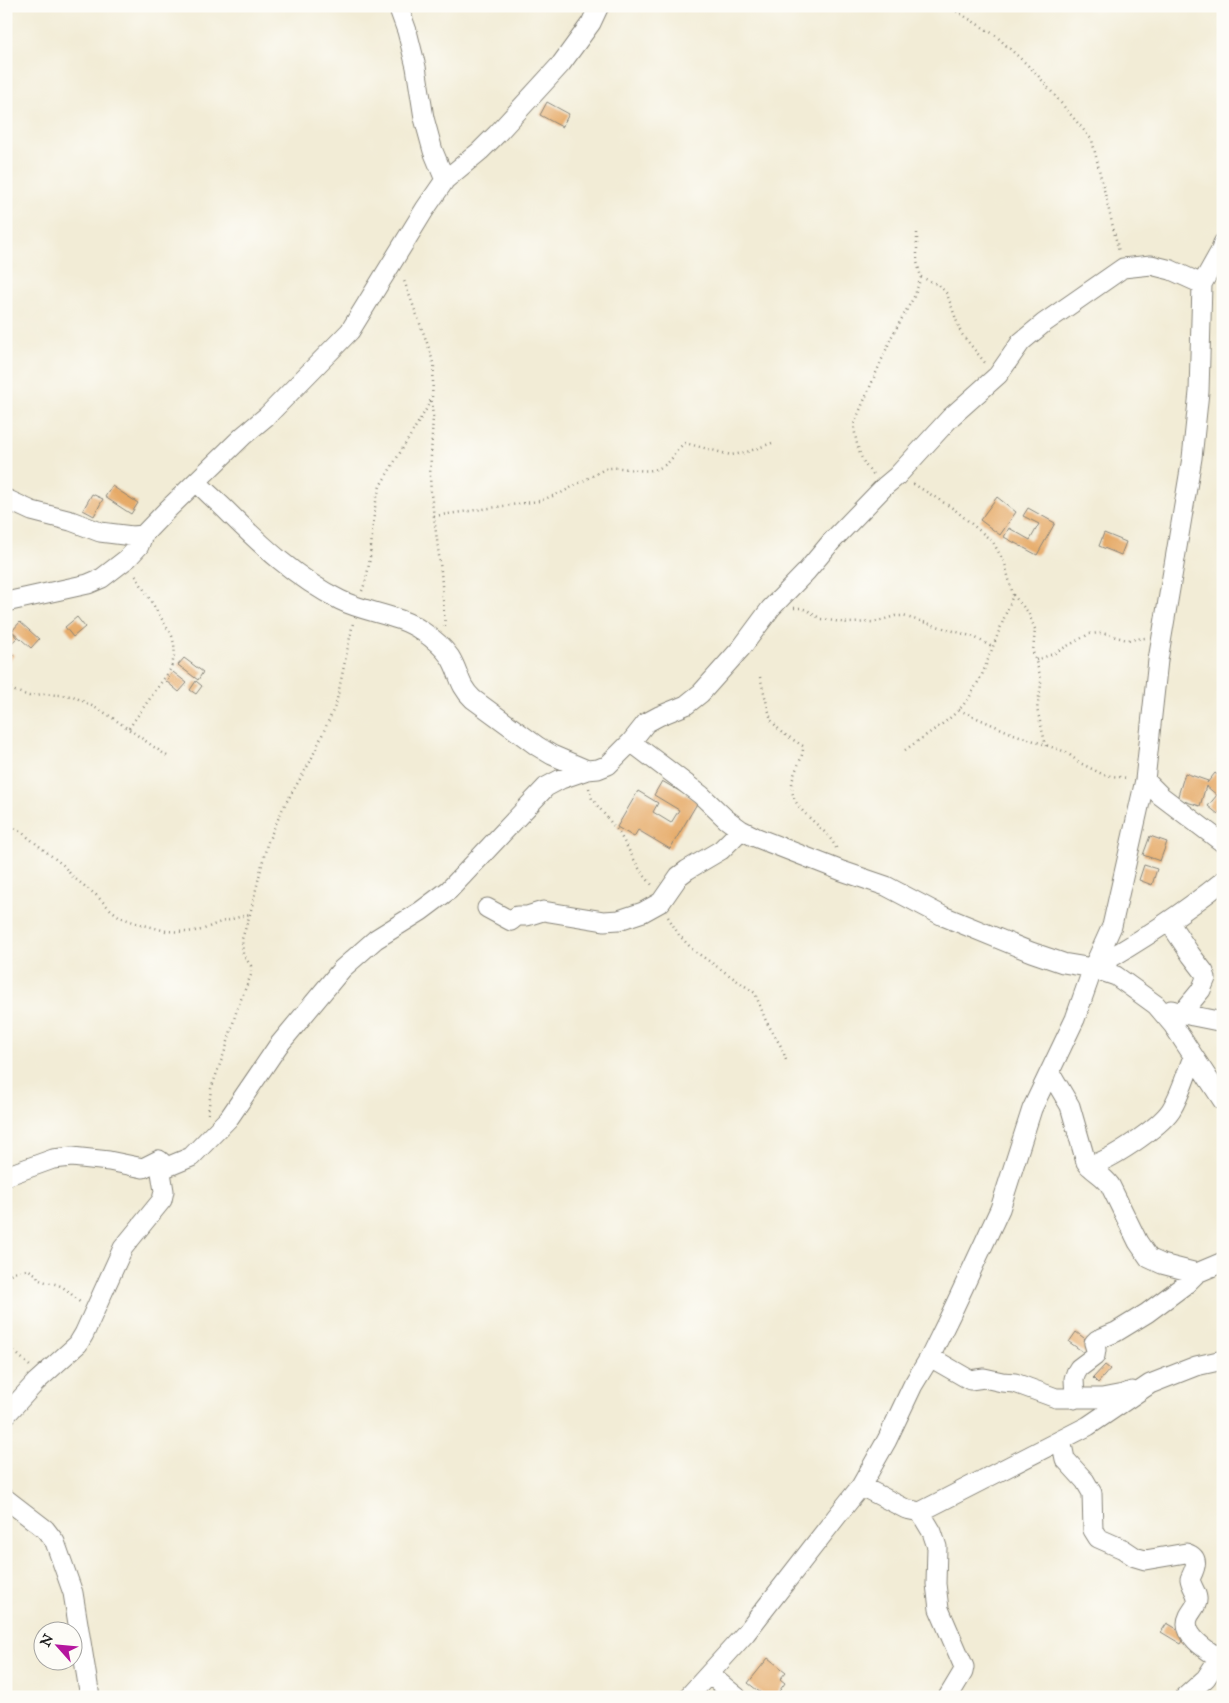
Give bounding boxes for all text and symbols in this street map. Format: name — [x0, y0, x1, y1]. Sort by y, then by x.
north arrow — [32, 1620, 82, 1670]
text: N — [37, 1631, 57, 1649]

